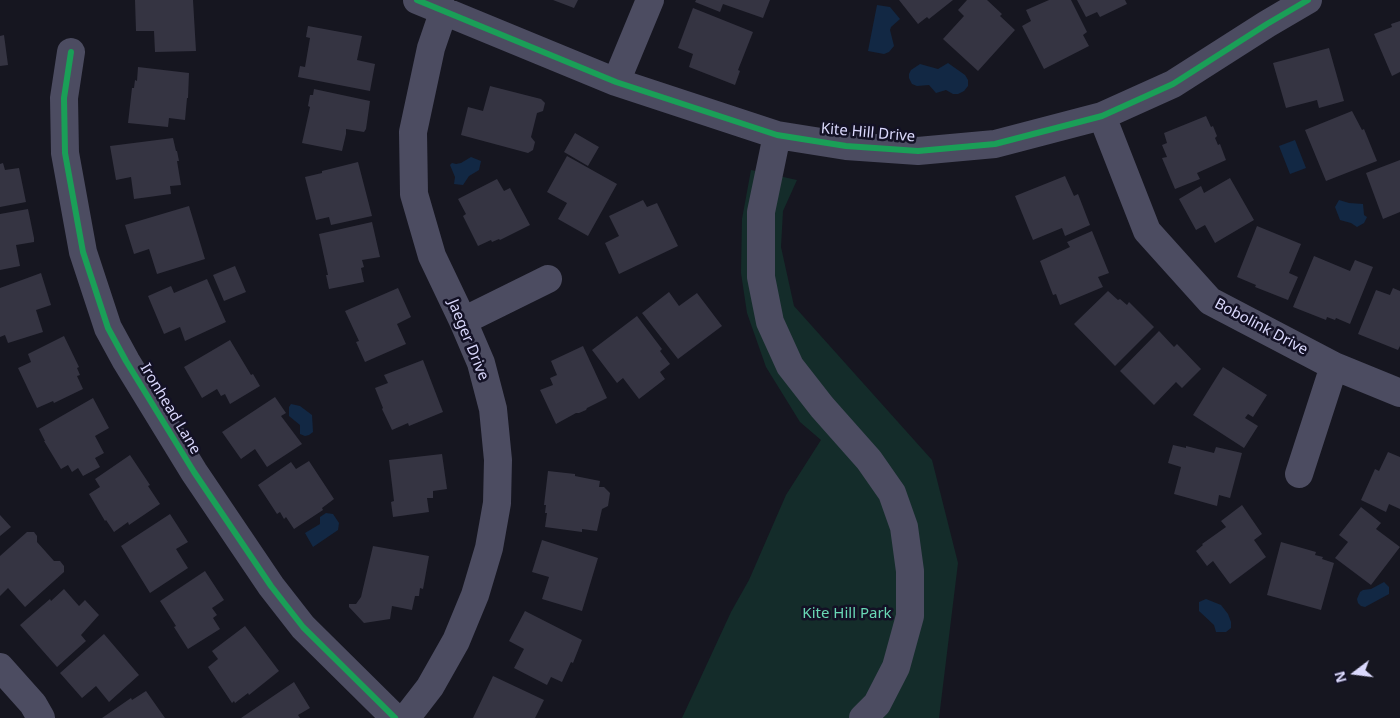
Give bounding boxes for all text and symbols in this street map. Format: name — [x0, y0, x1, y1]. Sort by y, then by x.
street label: Kite Hill Drive — [820, 120, 916, 146]
street label: Bobolink Drive — [1211, 295, 1311, 359]
street label: Jaeger Drive — [444, 297, 492, 383]
street label: Ironhead Lane — [136, 360, 204, 458]
park label: Kite Hill Park — [802, 605, 892, 623]
north arrow — [1330, 648, 1380, 698]
text: N — [1329, 669, 1351, 685]

